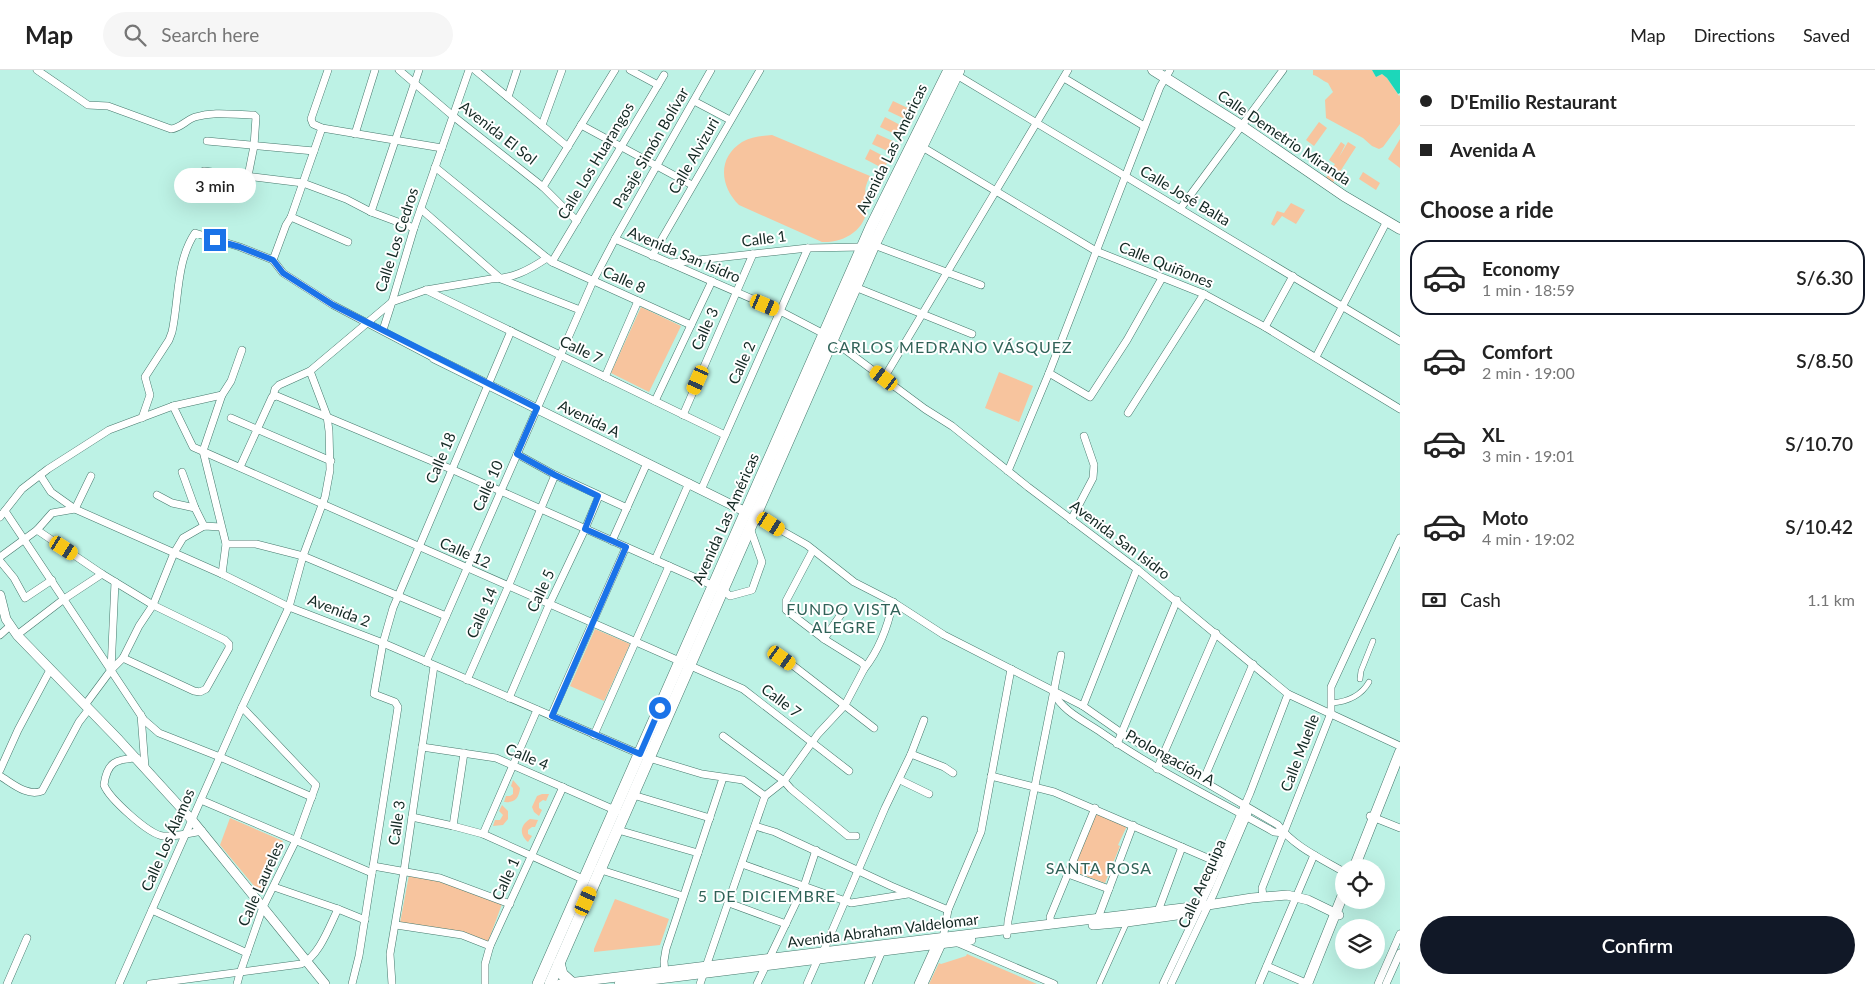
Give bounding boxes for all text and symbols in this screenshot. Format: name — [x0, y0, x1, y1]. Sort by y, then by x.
search box — [103, 12, 453, 57]
text: Map — [25, 20, 73, 49]
icon: search — [121, 21, 149, 49]
text: Search here — [161, 23, 259, 46]
text: Map — [1630, 24, 1666, 46]
text: Directions — [1694, 24, 1775, 46]
text: Saved — [1803, 24, 1850, 46]
street label: Avenida Las Américas — [852, 81, 930, 216]
street label: Pasaje Simón Bolívar — [608, 84, 692, 211]
street label: Calle Demetrio Miranda — [1214, 86, 1355, 189]
text: D'Emilio Restaurant — [1450, 90, 1617, 113]
street label: Avenida El Sol — [457, 97, 541, 168]
street label: Calle Los Huarangos — [553, 99, 637, 222]
street label: Calle Alvizuri — [664, 114, 722, 197]
text: Avenida A — [1450, 138, 1535, 161]
street label: Calle José Balta — [1137, 161, 1234, 229]
callout: 3 min — [174, 168, 256, 202]
text: 3 min — [195, 176, 235, 195]
street label: Calle Los Cedros — [371, 185, 421, 294]
text: Choose a ride — [1420, 196, 1554, 223]
street label: Avenida San Isidro — [625, 222, 743, 286]
street label: Calle 1 — [740, 226, 787, 250]
route end — [204, 229, 226, 251]
street label: Calle Quiñones — [1117, 237, 1216, 291]
icon: car — [1422, 255, 1467, 300]
text: Economy — [1482, 257, 1560, 280]
street label: Calle 8 — [600, 262, 649, 296]
text: S/6.30 — [1796, 266, 1853, 289]
text: 1 min · 18:59 — [1482, 280, 1575, 299]
car — [748, 292, 781, 318]
street label: Calle 3 — [687, 304, 721, 353]
street label: Calle 7 — [557, 331, 606, 367]
district label: CARLOS MEDRANO VÁSQUEZ — [827, 337, 1073, 356]
street label: Calle 2 — [724, 338, 758, 387]
icon: car — [1422, 338, 1467, 383]
text: Comfort — [1482, 340, 1553, 363]
text: S/8.50 — [1796, 349, 1853, 372]
car — [685, 363, 710, 397]
car — [867, 363, 900, 393]
text: 2 min · 19:00 — [1482, 363, 1575, 382]
street label: Avenida A — [556, 395, 624, 441]
icon: car — [1422, 421, 1467, 466]
text: XL — [1482, 423, 1505, 446]
street label: Calle 18 — [421, 429, 459, 486]
text: S/10.70 — [1785, 432, 1853, 455]
text: 3 min · 19:01 — [1482, 446, 1575, 465]
street label: Avenida Las Américas — [688, 450, 762, 587]
street label: Calle 10 — [468, 457, 506, 514]
street label: Avenida San Isidro — [1067, 496, 1174, 583]
icon: car — [1422, 504, 1467, 549]
text: Moto — [1482, 506, 1528, 529]
car — [754, 510, 787, 538]
text: S/10.42 — [1785, 515, 1853, 538]
text: 4 min · 19:02 — [1482, 529, 1575, 548]
street label: Calle 12 — [437, 533, 494, 571]
car — [47, 534, 80, 562]
street label: Calle 5 — [522, 566, 558, 615]
street label: Calle 14 — [462, 584, 500, 641]
icon: cash — [1420, 586, 1448, 614]
text: Cash — [1460, 588, 1501, 611]
street label: Avenida 2 — [306, 590, 373, 630]
text: 1.1 km — [1807, 590, 1855, 609]
district label: FUNDO VISTA ALEGRE — [786, 599, 902, 636]
car — [765, 643, 798, 673]
street label: Calle 7 — [758, 679, 805, 721]
route start — [649, 697, 671, 719]
street label: Calle Muelle — [1276, 711, 1322, 794]
street label: Prolongación A — [1123, 725, 1219, 789]
street label: Calle 4 — [503, 739, 552, 773]
street label: Calle Los Álamos — [136, 786, 198, 894]
street label: Calle 3 — [384, 799, 408, 846]
street label: Calle Arequipa — [1173, 836, 1229, 931]
street label: Calle Laureles — [233, 838, 287, 929]
street label: Calle 1 — [487, 854, 523, 903]
district label: SANTA ROSA — [1046, 858, 1152, 877]
map controls — [1335, 859, 1385, 969]
button: locate — [1335, 859, 1385, 909]
car — [573, 884, 598, 918]
district label: 5 DE DICIEMBRE — [698, 886, 836, 905]
street label: Avenida Abraham Valdelomar — [786, 909, 980, 951]
button: Confirm — [1420, 916, 1855, 974]
button: layers — [1335, 919, 1385, 969]

